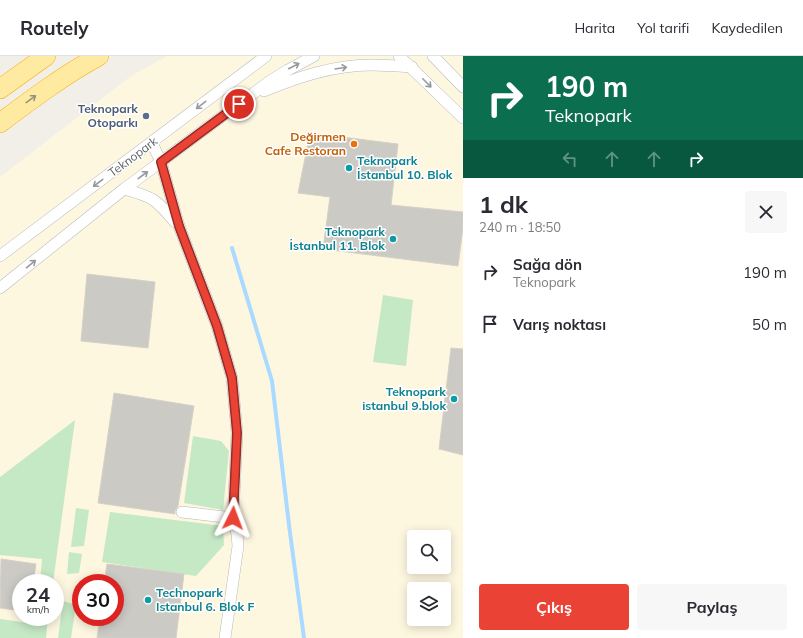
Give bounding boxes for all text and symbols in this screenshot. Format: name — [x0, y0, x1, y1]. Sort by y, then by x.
text: Routely — [20, 16, 88, 40]
text: Harita — [574, 19, 615, 37]
text: Yol tarifi — [637, 19, 689, 37]
text: Kaydedilen — [711, 19, 783, 37]
one-way arrow — [288, 62, 300, 70]
one-way arrow — [334, 64, 347, 72]
text: 190 m — [545, 69, 628, 104]
icon: right — [479, 72, 531, 124]
one-way arrow — [422, 78, 432, 88]
pin — [222, 87, 256, 121]
icon: arrive — [228, 93, 250, 115]
one-way arrow — [25, 95, 36, 104]
place label: Teknopark Otoparkı — [78, 101, 138, 130]
one-way arrow — [196, 101, 207, 109]
text: Teknopark — [545, 104, 632, 127]
marker: Teknopark Otoparkı — [141, 111, 151, 121]
place label: Değirmen Cafe Restoran — [265, 129, 346, 158]
street label: Teknopark — [105, 133, 161, 180]
marker: Değirmen Cafe Restoran — [349, 139, 359, 149]
icon: left — [559, 148, 581, 170]
icon: ahead — [601, 148, 623, 170]
icon: ahead — [643, 148, 665, 170]
icon: right — [685, 148, 707, 170]
place label: Teknopark İstanbul 10. Blok — [357, 153, 453, 182]
marker: Teknopark İstanbul 10. Blok — [344, 163, 354, 173]
one-way arrow — [138, 171, 149, 179]
one-way arrow — [92, 179, 103, 187]
text: 1 dk — [479, 189, 528, 219]
button: close — [745, 191, 787, 233]
text: 240 m · 18:50 — [479, 219, 561, 235]
place label: Teknopark İstanbul 11. Blok — [290, 224, 385, 253]
marker: Teknopark İstanbul 11. Blok — [388, 234, 398, 244]
text: Sağa dön — [513, 255, 582, 274]
one-way arrow — [25, 260, 36, 269]
icon: right — [479, 261, 501, 283]
text: 190 m — [743, 263, 787, 282]
text: Teknopark — [513, 274, 576, 290]
icon: arrive — [479, 313, 501, 335]
text: Varış noktası — [513, 315, 606, 334]
text: 50 m — [752, 315, 787, 334]
place label: Teknopark istanbul 9.blok — [362, 384, 446, 413]
marker: Teknopark istanbul 9.blok — [449, 394, 459, 404]
position arrow — [212, 497, 254, 539]
map controls — [407, 530, 451, 626]
button: search — [407, 530, 451, 574]
speed limit sign: 30 — [72, 574, 124, 626]
text: 24 — [26, 582, 50, 607]
button: layers — [407, 582, 451, 626]
button: Çıkış — [479, 584, 629, 630]
button: Paylaş — [637, 584, 787, 630]
place label: Technopark Istanbul 6. Blok F — [156, 585, 254, 614]
marker: Technopark Istanbul 6. Blok F — [143, 595, 153, 605]
text: km/h — [27, 603, 49, 616]

